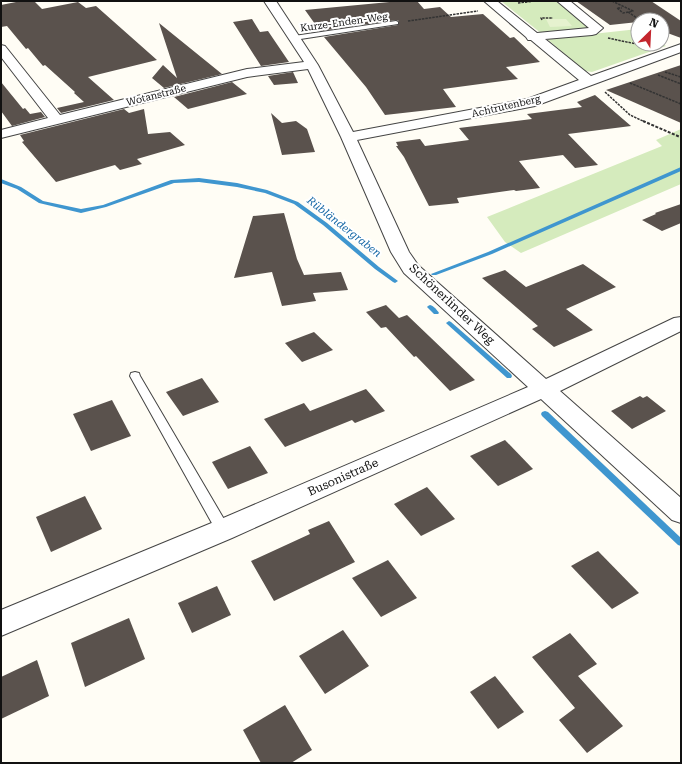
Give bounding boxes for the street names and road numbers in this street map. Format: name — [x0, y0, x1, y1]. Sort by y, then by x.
street label: Kurze-Enden-Weg — [300, 10, 389, 34]
street label: Wotanstraße — [125, 82, 187, 108]
street label: Achtrutenberg — [471, 93, 542, 119]
street label: Schönerlinder Weg — [407, 261, 498, 347]
street label: Busonistraße — [306, 455, 381, 499]

